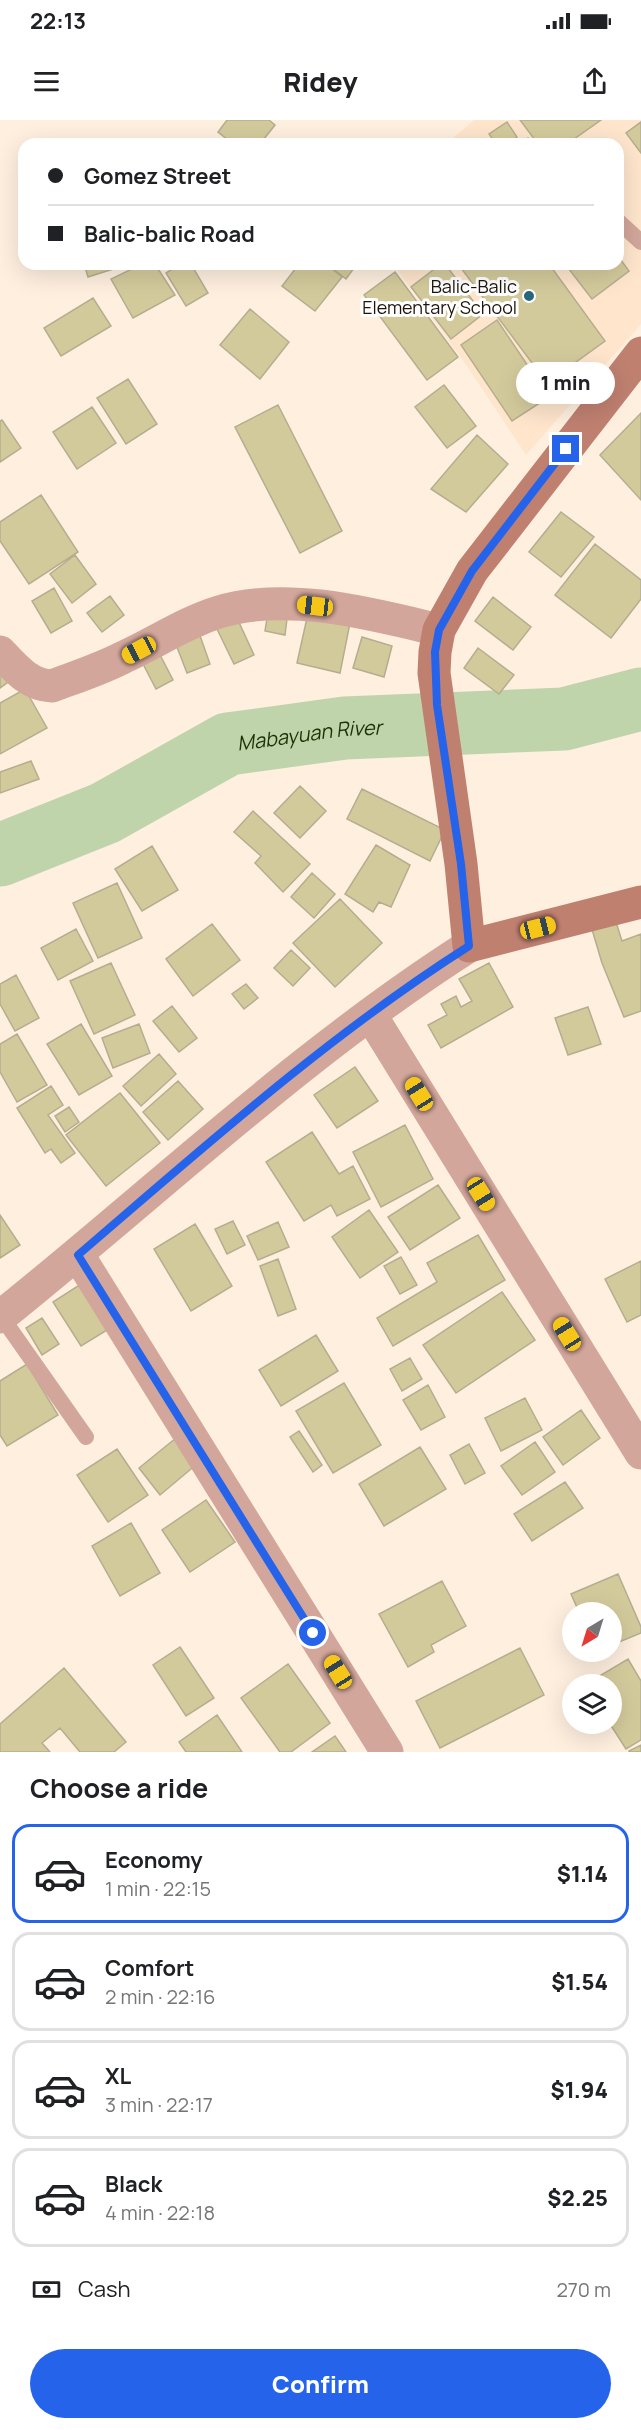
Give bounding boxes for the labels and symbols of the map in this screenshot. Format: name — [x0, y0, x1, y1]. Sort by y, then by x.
place label: Balic-Balic Elementary School — [362, 274, 517, 319]
marker: Balic-Balic Elementary School — [522, 289, 536, 303]
callout: 1 min — [516, 362, 616, 404]
route end — [552, 435, 579, 462]
car — [296, 595, 334, 617]
car — [119, 634, 159, 666]
water label: Mabayuan River — [235, 713, 385, 756]
car — [518, 915, 558, 941]
car — [402, 1074, 436, 1114]
car — [464, 1174, 498, 1214]
car — [550, 1314, 584, 1354]
north arrow — [562, 1602, 622, 1662]
route start — [299, 1619, 326, 1646]
car — [321, 1652, 355, 1692]

